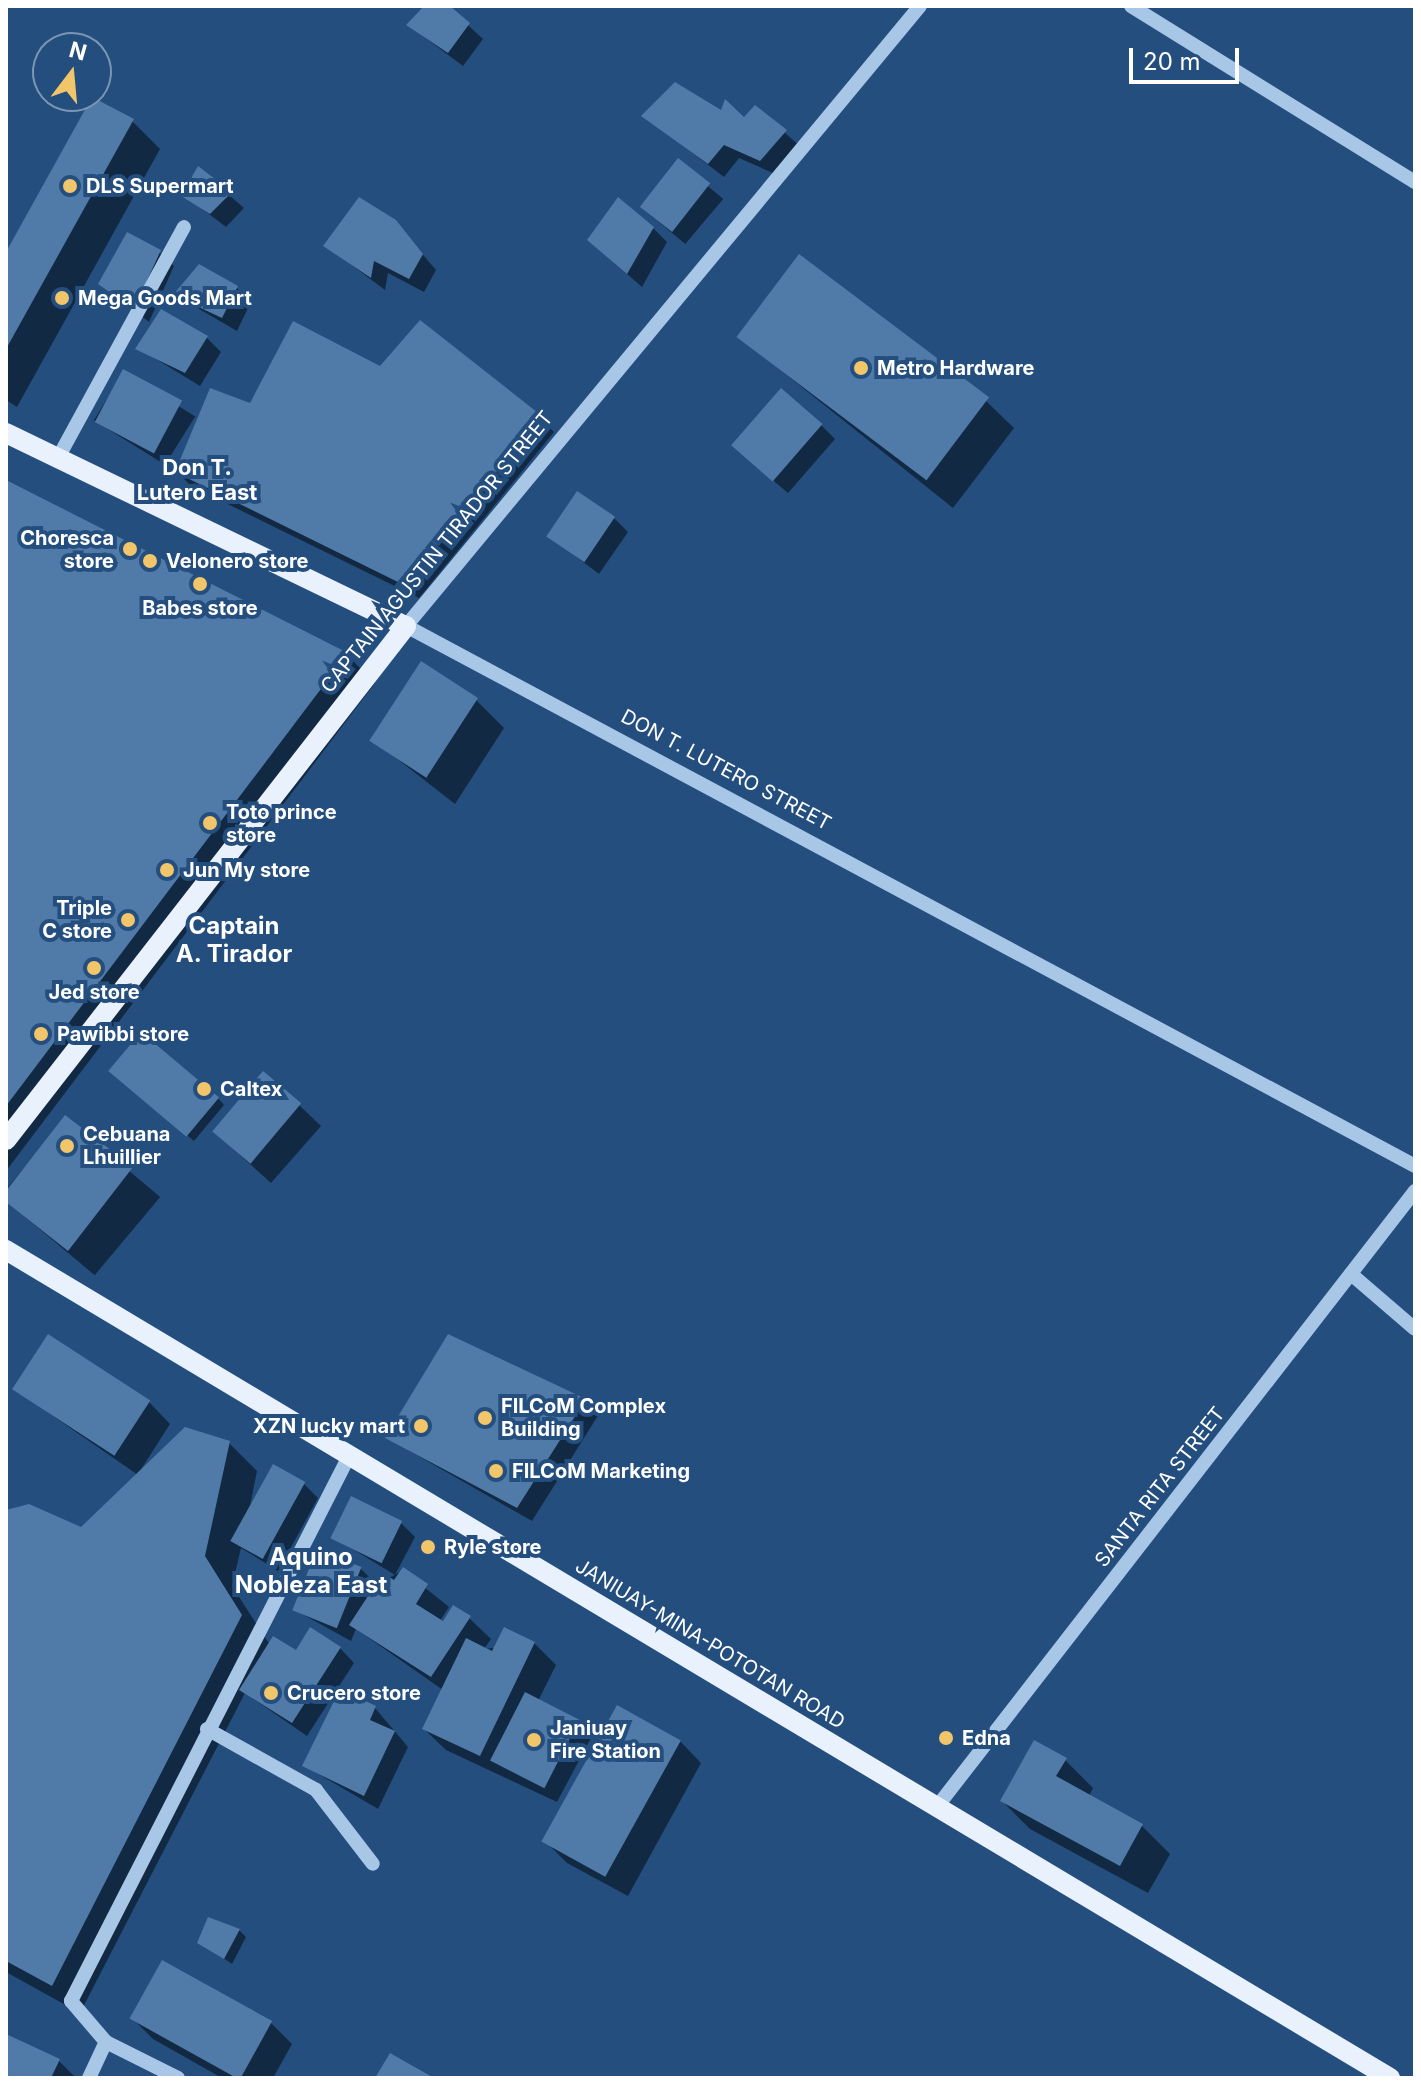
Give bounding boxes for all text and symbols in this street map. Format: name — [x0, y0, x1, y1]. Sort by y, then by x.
north arrow — [32, 32, 112, 112]
scale bar — [1133, 32, 1243, 82]
text: N — [66, 36, 90, 66]
text: 20 m — [1143, 47, 1201, 76]
place label: DLS Supermart — [86, 174, 234, 198]
marker: DLS Supermart — [61, 177, 79, 195]
place label: Mega Goods Mart — [78, 286, 252, 310]
marker: Mega Goods Mart — [53, 289, 71, 307]
place label: Metro Hardware — [877, 356, 1034, 380]
marker: Metro Hardware — [852, 359, 870, 377]
street label: CAPTAIN AGUSTIN TIRADOR STREET — [316, 406, 558, 698]
district label: Don T. Lutero East — [137, 454, 257, 506]
place label: Choresca store — [20, 526, 114, 573]
marker: Choresca store — [121, 540, 139, 558]
place label: Velonero store — [166, 549, 308, 573]
marker: Velonero store — [141, 552, 159, 570]
marker: Babes store — [191, 575, 209, 593]
place label: Babes store — [142, 596, 258, 620]
street label: DON T. LUTERO STREET — [617, 704, 835, 836]
place label: Toto prince store — [226, 800, 337, 847]
marker: Toto prince store — [201, 814, 219, 832]
place label: Jun My store — [183, 858, 310, 882]
marker: Jun My store — [158, 861, 176, 879]
place label: Triple C store — [42, 896, 112, 943]
marker: Triple C store — [119, 911, 137, 929]
district label: Captain A. Tirador — [175, 912, 293, 968]
marker: Jed store — [85, 959, 103, 977]
place label: Jed store — [48, 980, 140, 1004]
place label: Pawibbi store — [57, 1022, 189, 1046]
marker: Pawibbi store — [32, 1025, 50, 1043]
place label: Caltex — [220, 1077, 282, 1101]
marker: Caltex — [195, 1080, 213, 1098]
place label: Cebuana Lhuillier — [83, 1122, 170, 1169]
marker: Cebuana Lhuillier — [58, 1137, 76, 1155]
place label: FILCoM Complex Building — [501, 1394, 666, 1441]
street label: SANTA RITA STREET — [1090, 1402, 1230, 1572]
marker: FILCoM Complex Building — [476, 1409, 494, 1427]
place label: XZN lucky mart — [253, 1414, 405, 1438]
marker: XZN lucky mart — [412, 1417, 430, 1435]
place label: FILCoM Marketing — [512, 1459, 690, 1483]
marker: FILCoM Marketing — [487, 1462, 505, 1480]
place label: Ryle store — [444, 1535, 541, 1559]
marker: Ryle store — [419, 1538, 437, 1556]
district label: Aquino Nobleza East — [235, 1543, 387, 1599]
street label: JANIUAY-MINA-POTOTAN ROAD — [571, 1554, 849, 1734]
place label: Crucero store — [287, 1681, 421, 1705]
marker: Crucero store — [262, 1684, 280, 1702]
place label: Janiuay Fire Station — [550, 1716, 661, 1763]
place label: Edna — [962, 1726, 1011, 1750]
marker: Edna — [937, 1729, 955, 1747]
marker: Janiuay Fire Station — [525, 1731, 543, 1749]

